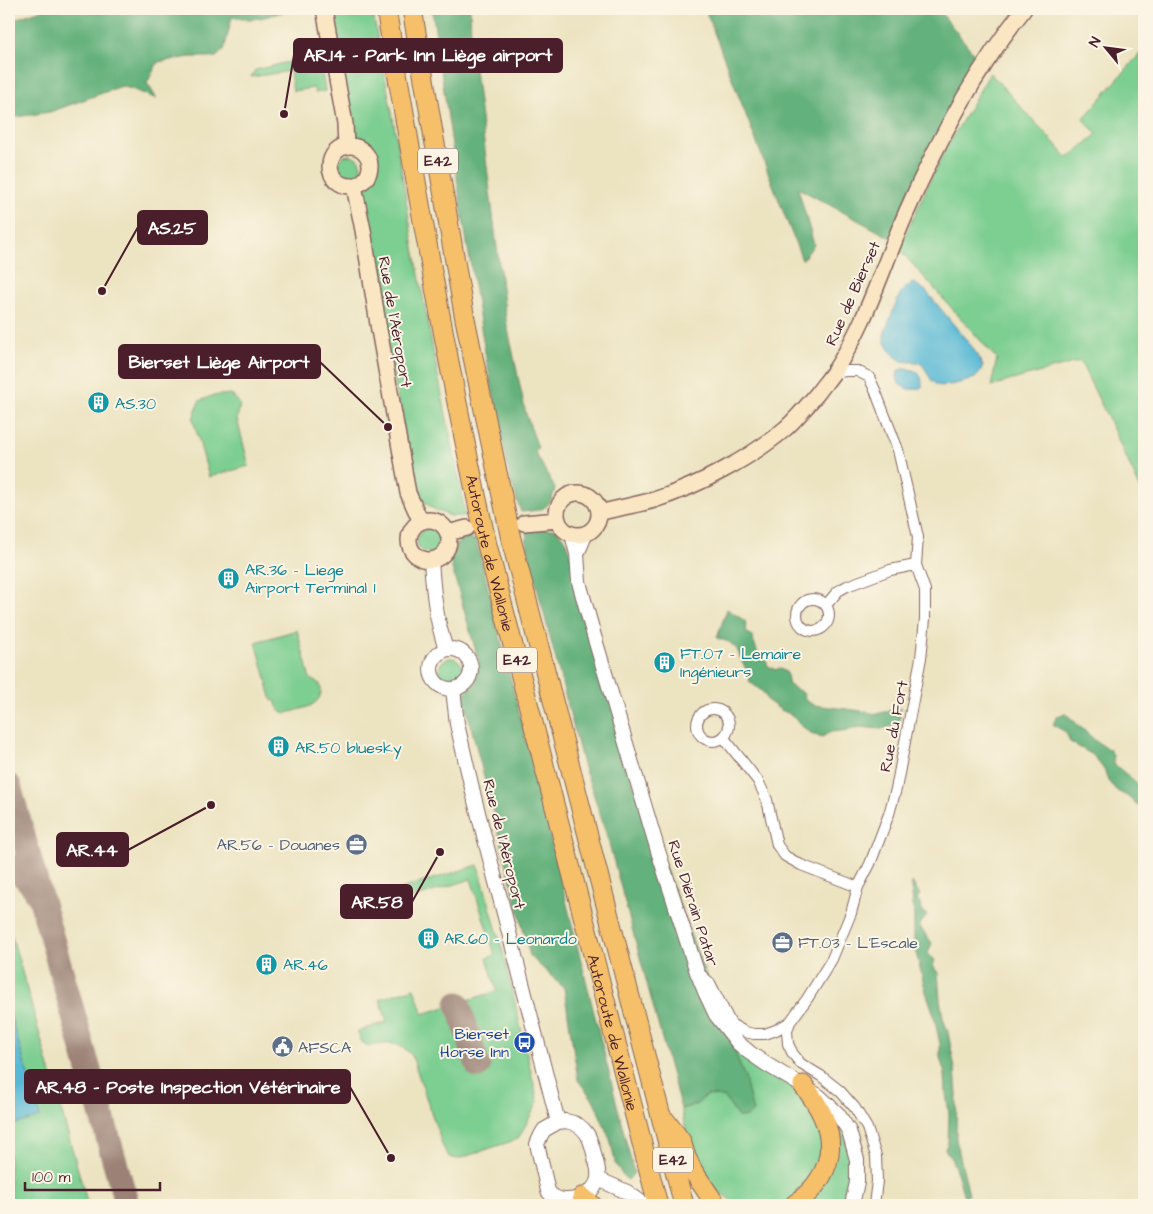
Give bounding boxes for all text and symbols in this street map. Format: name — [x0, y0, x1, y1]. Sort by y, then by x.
north arrow — [1080, 22, 1130, 72]
text: N — [1085, 33, 1106, 51]
callout: AR.14 - Park Inn Liège airport — [294, 39, 562, 72]
text: AR.14 - Park Inn Liège airport — [304, 43, 553, 69]
road number: E42 — [418, 148, 458, 174]
callout: AS.25 — [138, 211, 207, 244]
text: AS.25 — [148, 216, 197, 241]
street label: Rue de Bierset — [820, 237, 886, 349]
street label: Rue de l'Aéroport — [373, 255, 417, 390]
callout: Bierset Liège Airport — [119, 345, 320, 378]
text: Bierset Liège Airport — [128, 350, 310, 376]
building icon: AS.30 — [87, 391, 111, 415]
place label: AS.30 — [115, 393, 156, 415]
street label: Autoroute de Wallonie — [460, 473, 519, 634]
place label: AR.36 - Liege Airport Terminal 1 — [245, 559, 376, 599]
building icon: AR.36 - Liege Airport Terminal 1 — [217, 566, 241, 590]
place label: FT.07 - Lemaire Ingénieurs — [680, 643, 802, 684]
road number: E42 — [497, 648, 537, 672]
building icon: FT.07 - Lemaire Ingénieurs — [652, 650, 676, 674]
street label: Rue du Fort — [874, 678, 914, 774]
building icon: AR.50 bluesky — [267, 735, 291, 759]
place label: AR.50 bluesky — [295, 737, 402, 760]
street label: Rue de l'Aéroport — [477, 777, 531, 912]
office icon: AR.56 - Douanes — [344, 832, 368, 856]
callout: AR.44 — [57, 833, 128, 866]
place label: AR.56 - Douanes — [217, 834, 340, 856]
street label: Rue Diérain Patar — [662, 837, 724, 969]
text: AR.44 — [66, 838, 118, 863]
callout: AR.58 — [341, 885, 412, 918]
text: AR.58 — [351, 890, 403, 915]
building icon: AR.60 - Leonardo — [416, 926, 440, 950]
place label: AR.60 - Leonardo — [444, 928, 577, 950]
office icon: FT.03 - L'Escale — [770, 930, 794, 954]
place label: FT.03 - L'Escale — [798, 932, 918, 954]
building icon: AR.46 — [255, 952, 279, 976]
street label: Autoroute de Wallonie — [581, 952, 643, 1114]
place label: AR.46 — [283, 954, 328, 976]
place label: Bierset Horse Inn — [440, 1023, 510, 1063]
bus stop icon: Bierset Horse Inn — [513, 1030, 537, 1054]
public building icon: AFSCA — [270, 1035, 294, 1059]
place label: AFSCA — [298, 1037, 351, 1059]
callout: AR.48 - Poste Inspection Vétérinaire — [25, 1070, 350, 1103]
text: AR.48 - Poste Inspection Vétérinaire — [35, 1075, 341, 1100]
road number: E42 — [653, 1148, 693, 1172]
scale bar — [25, 1159, 160, 1191]
text: 100 m — [32, 1167, 71, 1188]

